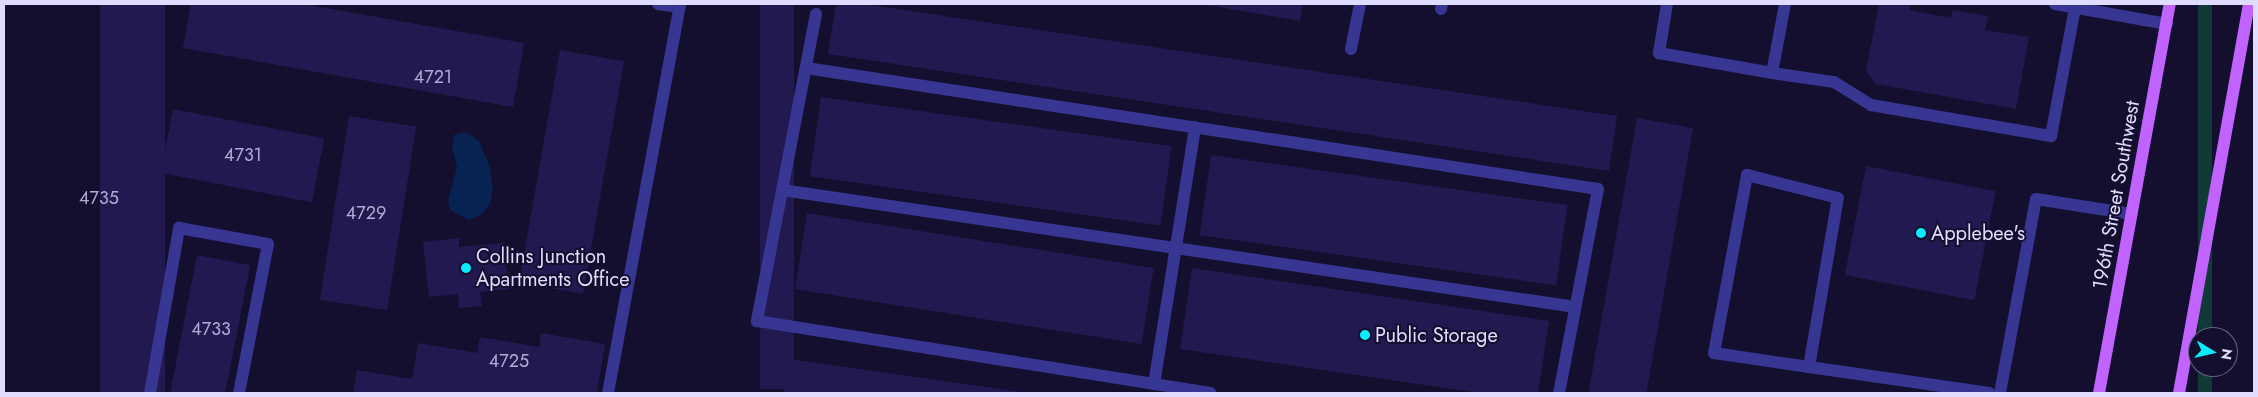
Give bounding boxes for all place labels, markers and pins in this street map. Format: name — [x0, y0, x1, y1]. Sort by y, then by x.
place label: Applebee's — [1931, 221, 2025, 245]
marker: Applebee's — [1915, 227, 1927, 239]
place label: Collins Junction Apartments Office — [476, 244, 629, 291]
marker: Collins Junction Apartments Office — [460, 262, 472, 274]
place label: Public Storage — [1375, 323, 1498, 347]
marker: Public Storage — [1359, 329, 1371, 341]

